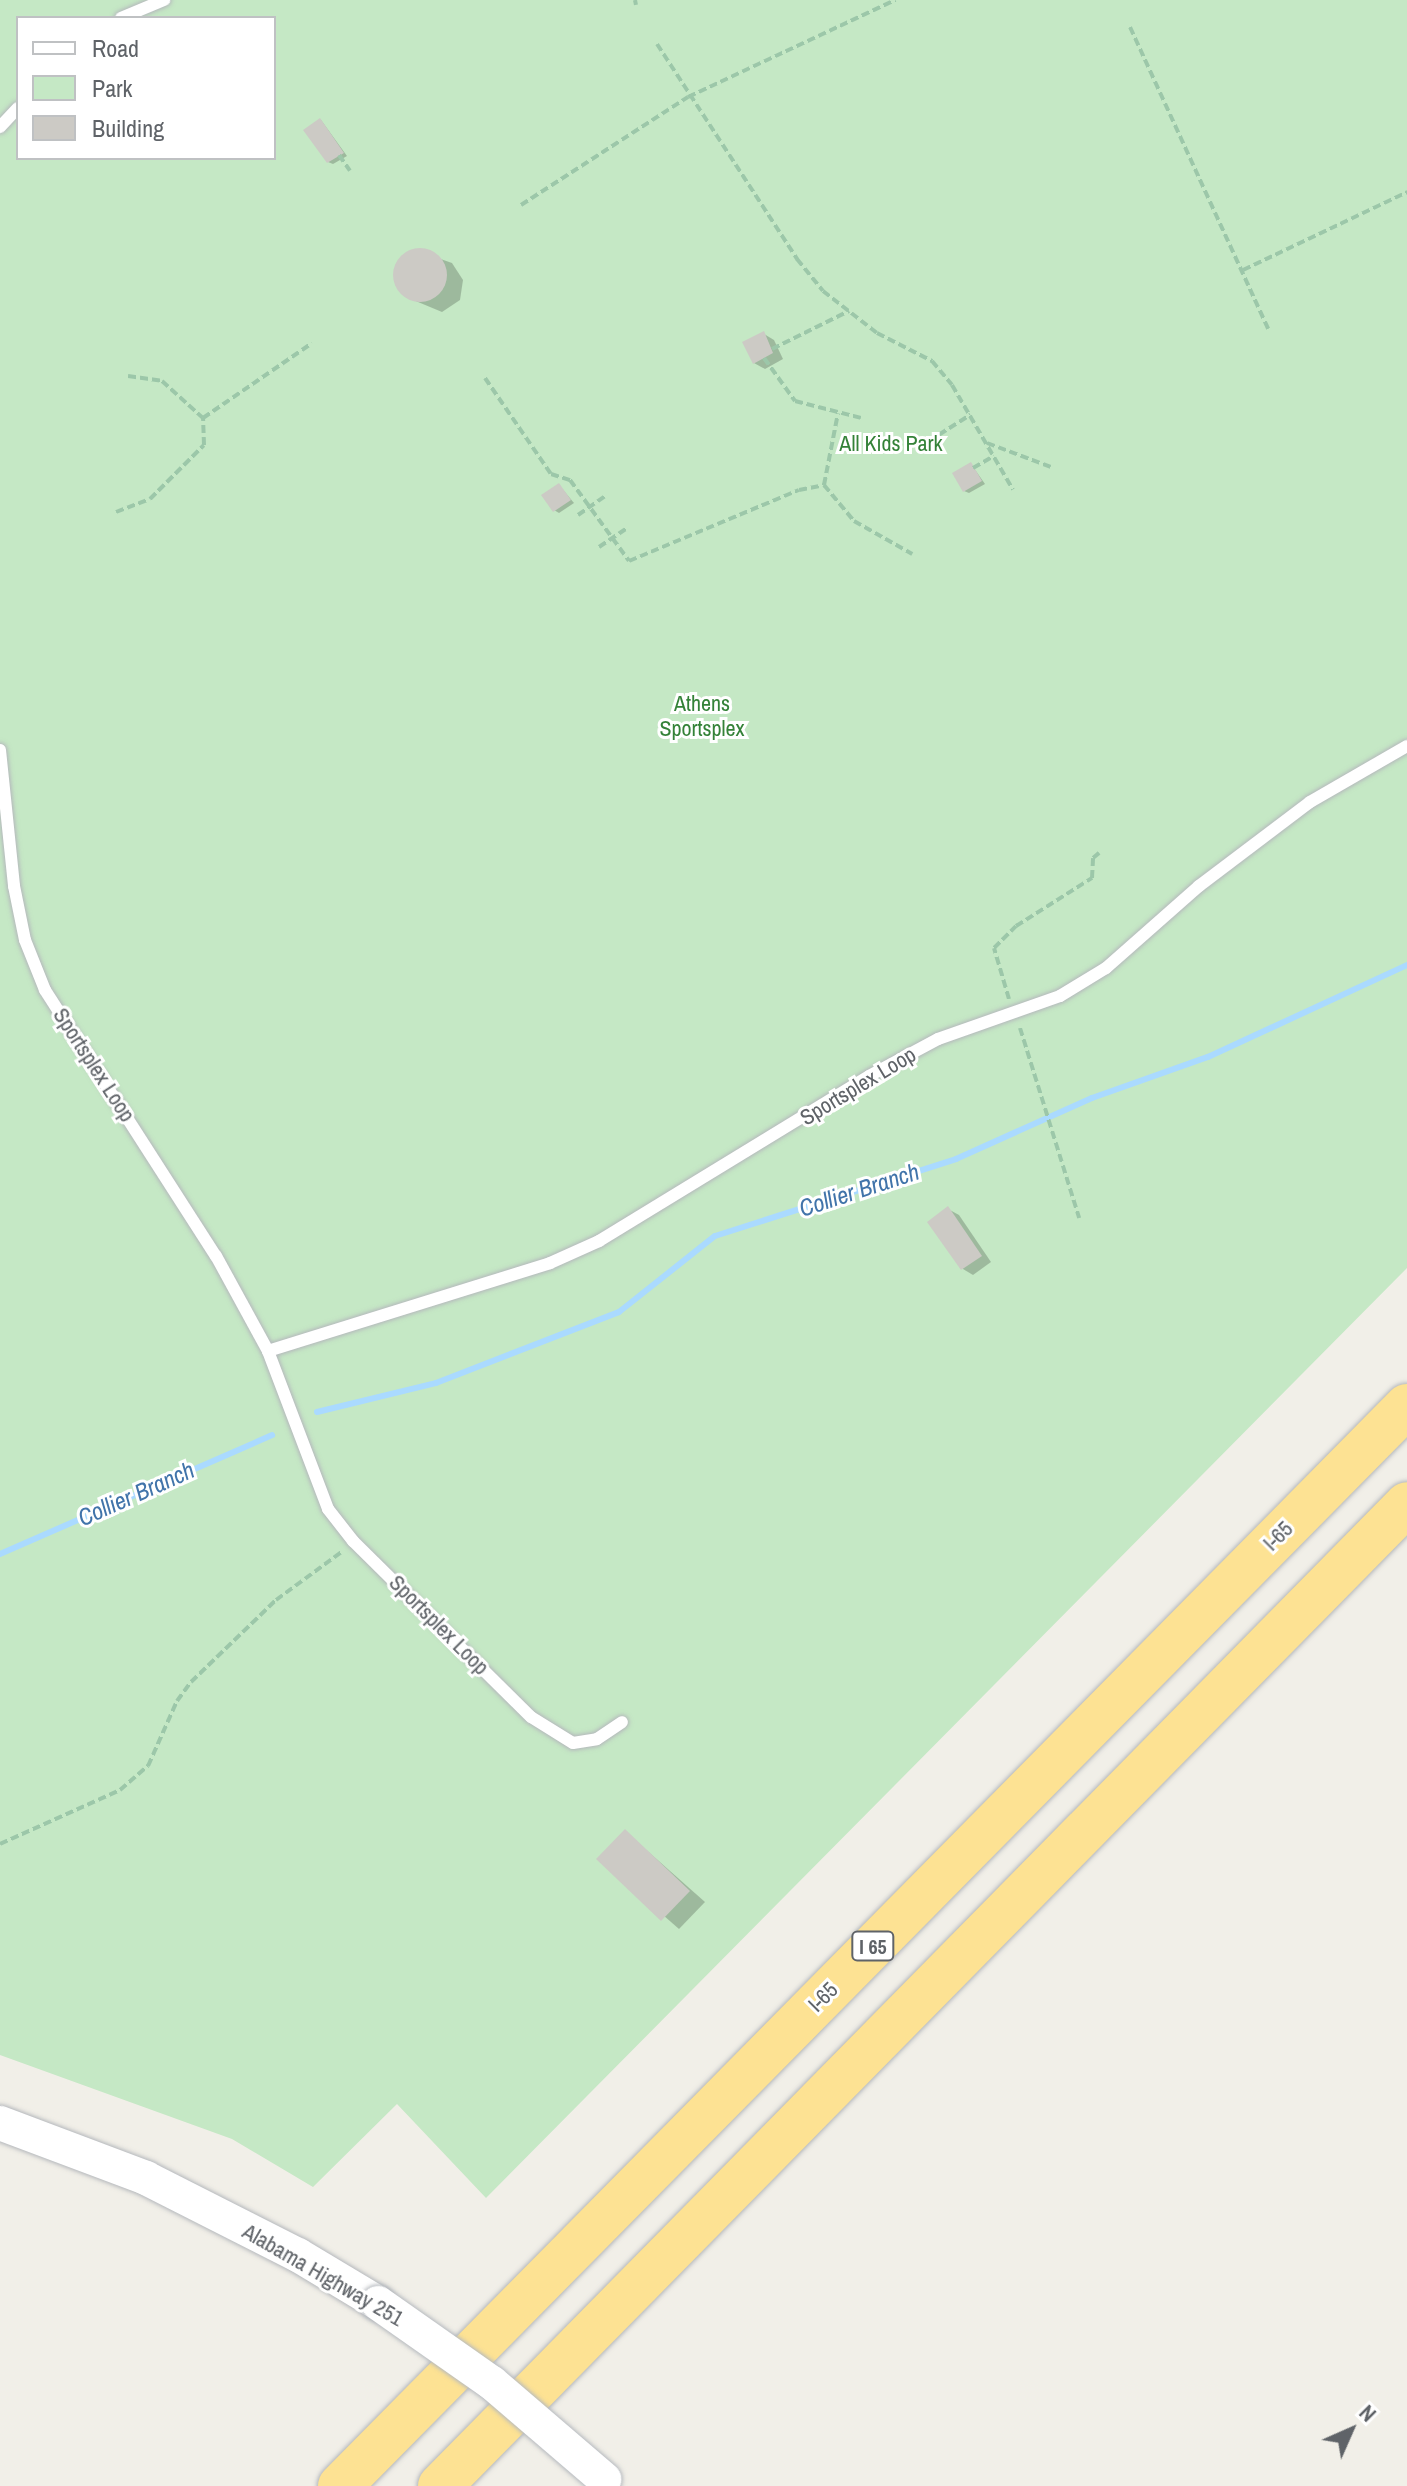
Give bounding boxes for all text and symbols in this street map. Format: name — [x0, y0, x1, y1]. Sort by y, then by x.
legend — [16, 16, 276, 160]
text: Road — [92, 32, 139, 64]
text: Park — [92, 72, 132, 104]
text: Building — [92, 112, 164, 144]
park label: All Kids Park — [839, 431, 943, 457]
park label: Athens Sportsplex — [659, 690, 745, 742]
street label: Sportsplex Loop — [47, 1003, 141, 1127]
street label: Sportsplex Loop — [795, 1041, 921, 1131]
water label: Collier Branch — [795, 1157, 923, 1223]
water label: Collier Branch — [73, 1455, 199, 1533]
street label: I-65 — [1258, 1516, 1298, 1556]
street label: Sportsplex Loop — [384, 1570, 494, 1680]
road number: I 65 — [851, 1930, 895, 1962]
street label: I-65 — [803, 1977, 843, 2017]
street label: Alabama Highway 251 — [238, 2218, 408, 2332]
north arrow — [1311, 2390, 1391, 2470]
text: N — [1353, 2398, 1383, 2428]

